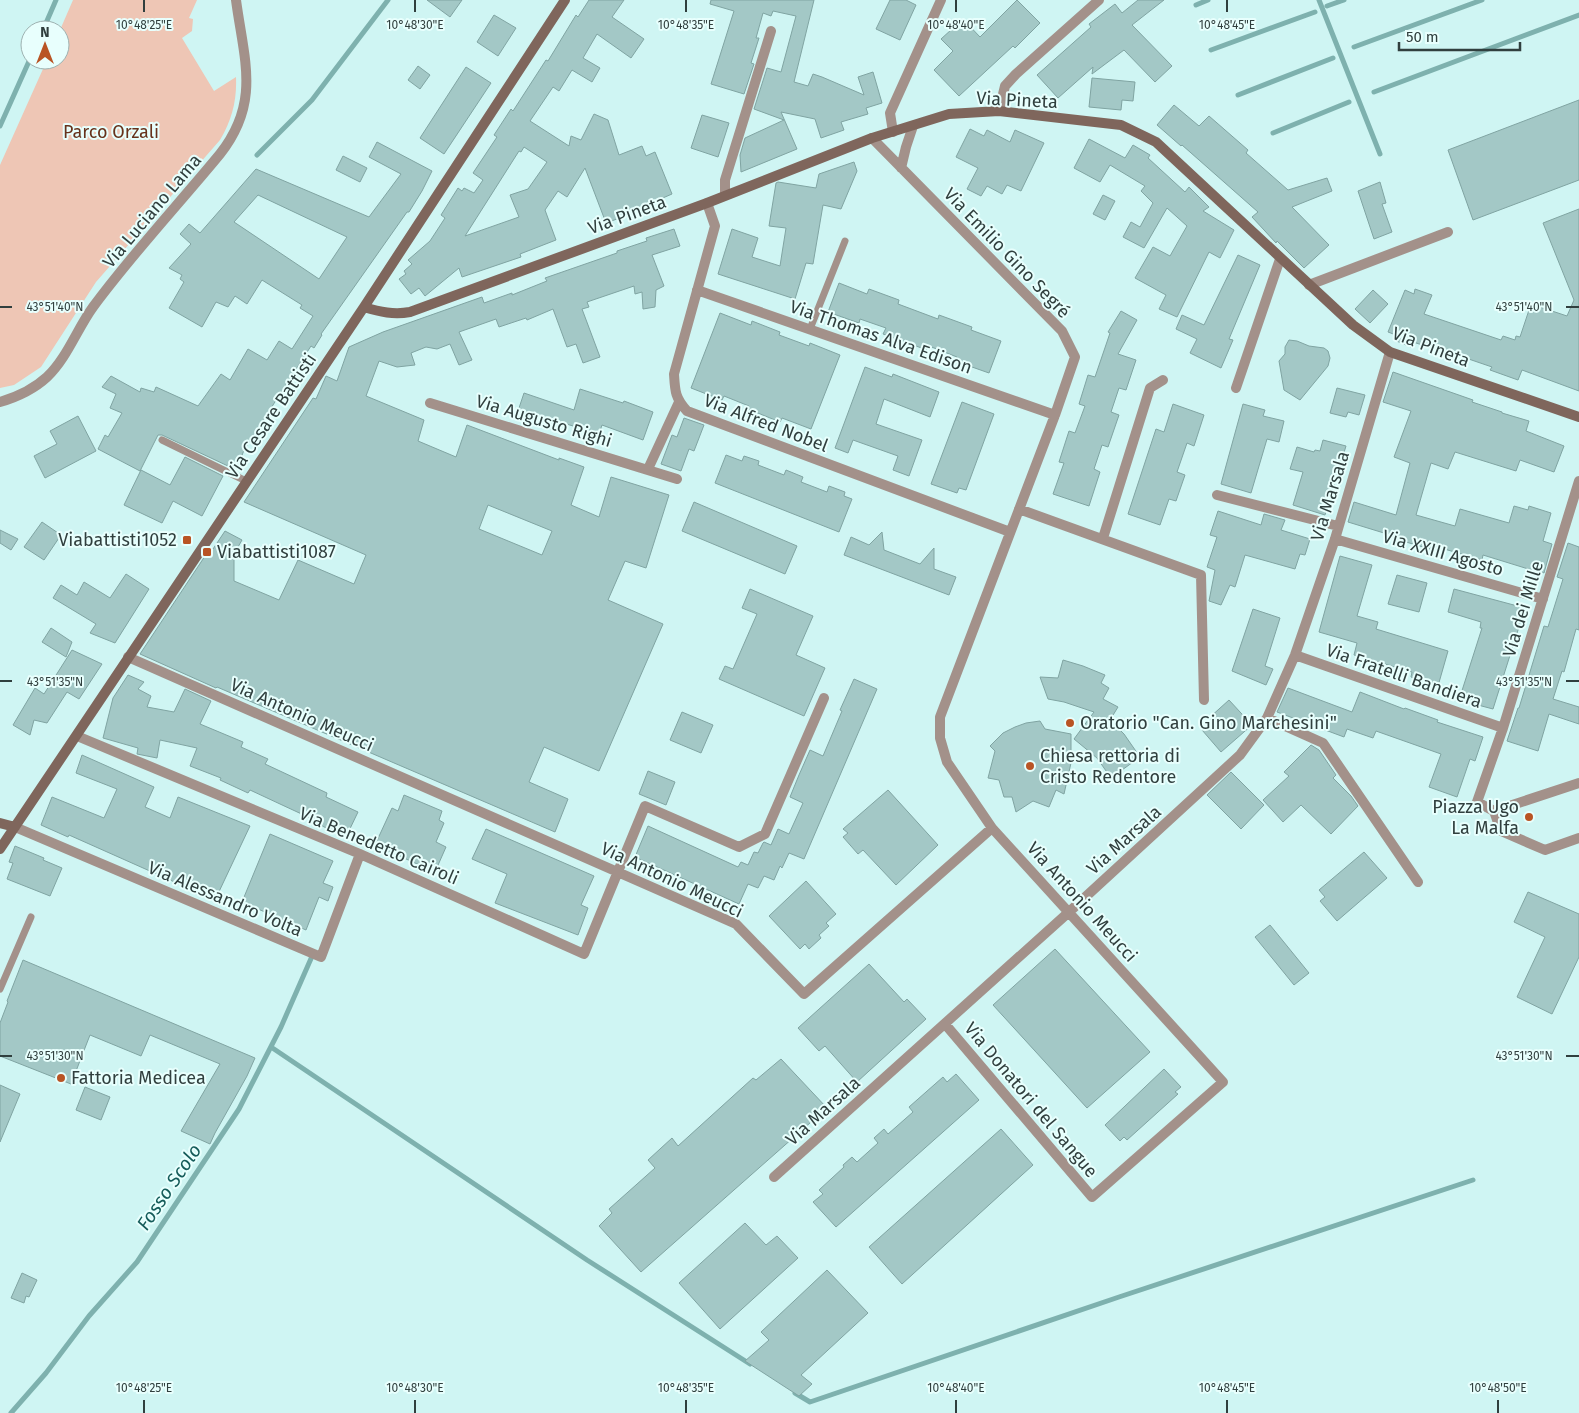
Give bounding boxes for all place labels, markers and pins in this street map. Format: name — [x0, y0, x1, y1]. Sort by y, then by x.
place label: Viabattisti1052 — [58, 529, 177, 551]
marker: Viabattisti1052 — [181, 534, 193, 546]
place label: Viabattisti1087 — [217, 541, 336, 563]
marker: Viabattisti1087 — [201, 546, 213, 558]
place label: Oratorio "Can. Gino Marchesini" — [1080, 712, 1337, 734]
marker: Oratorio "Can. Gino Marchesini" — [1064, 717, 1076, 729]
place label: Chiesa rettoria di Cristo Redentore — [1040, 745, 1180, 788]
marker: Chiesa rettoria di Cristo Redentore — [1024, 760, 1036, 772]
place label: Piazza Ugo La Malfa — [1432, 796, 1519, 839]
marker: Piazza Ugo La Malfa — [1523, 811, 1535, 823]
place label: Fattoria Medicea — [71, 1067, 206, 1089]
marker: Fattoria Medicea — [55, 1072, 67, 1084]

